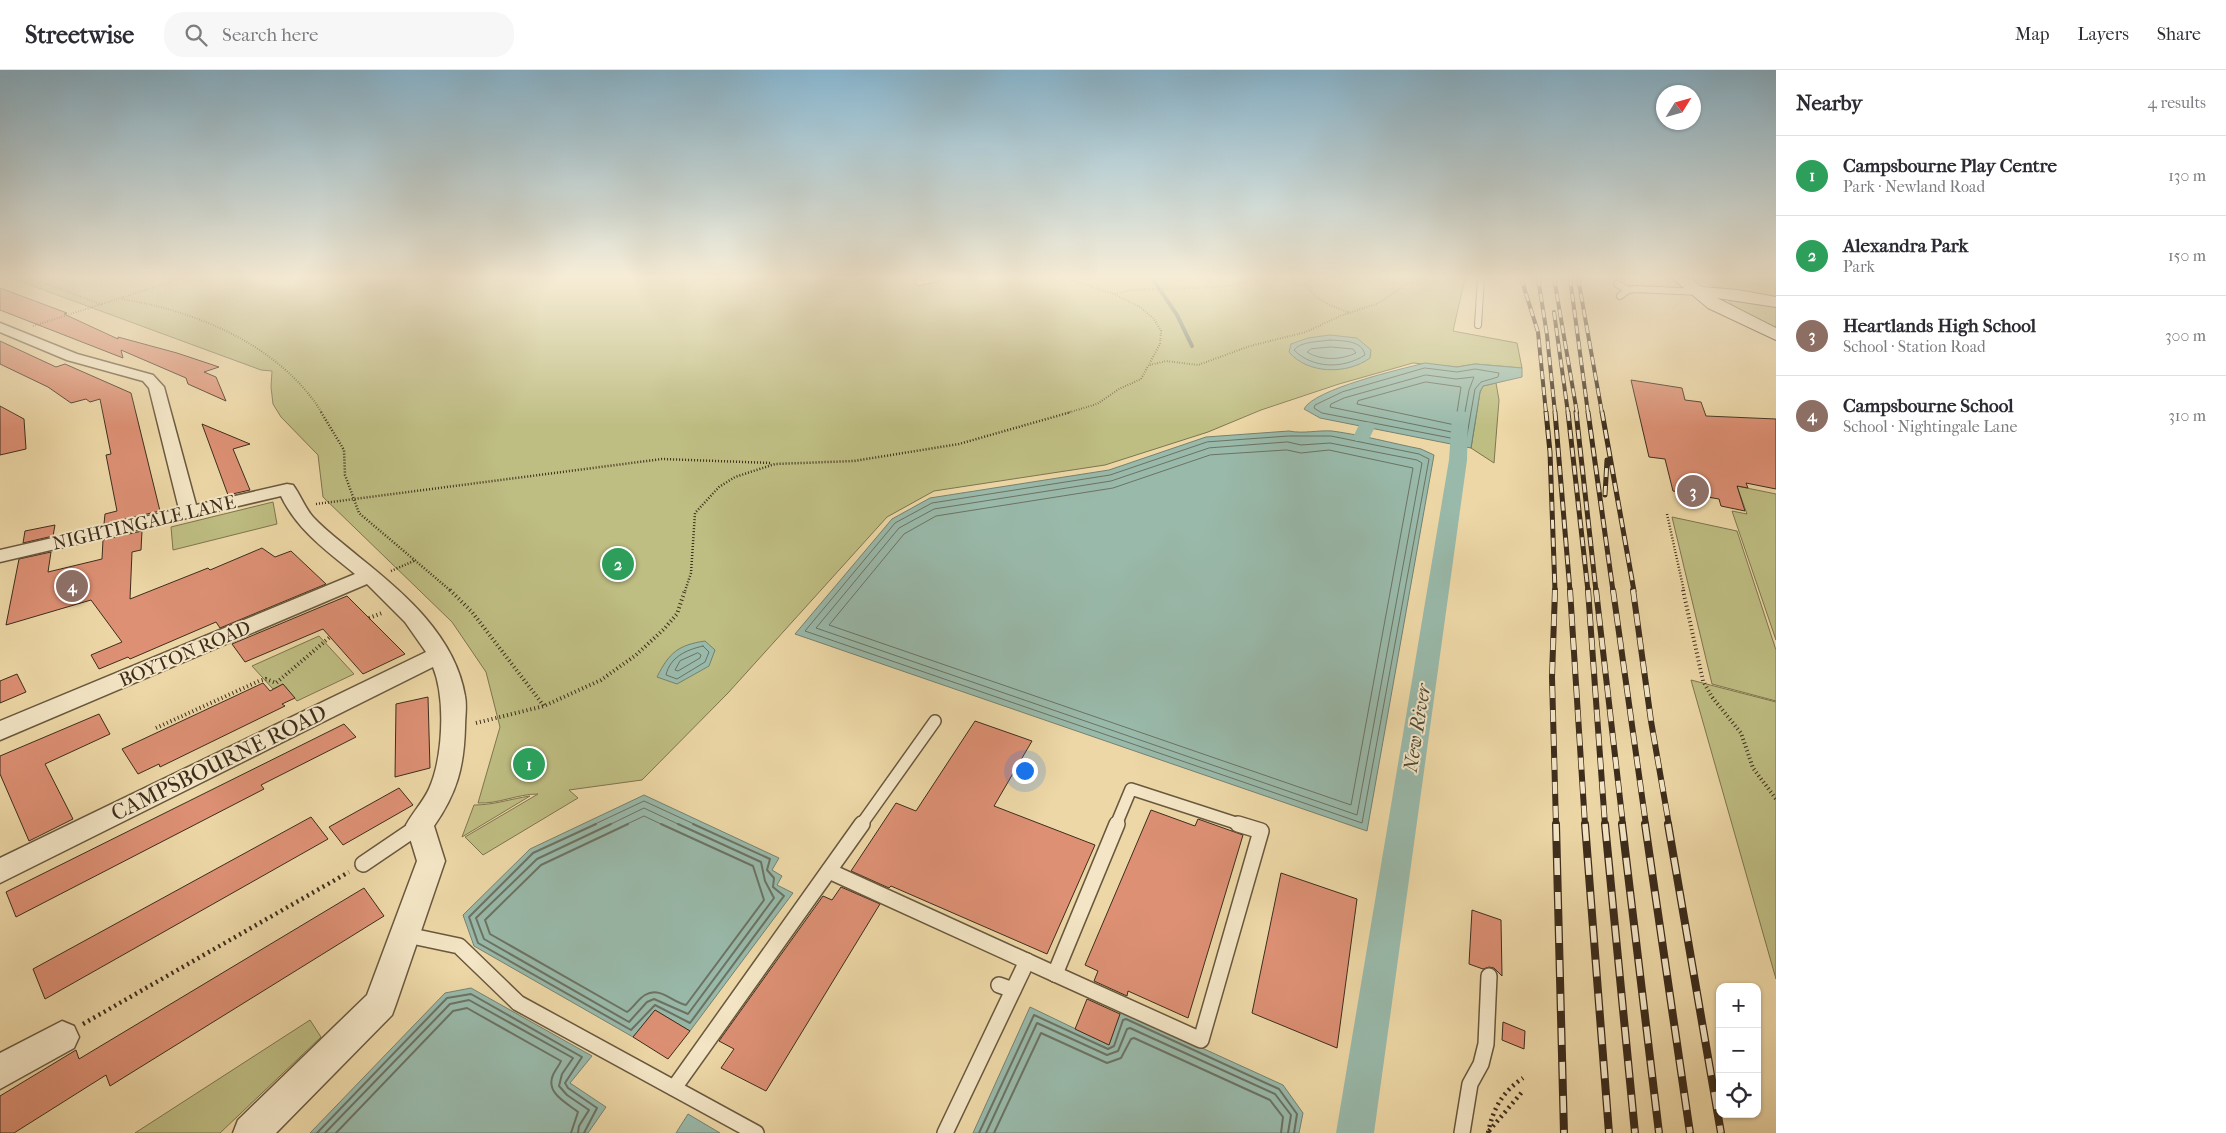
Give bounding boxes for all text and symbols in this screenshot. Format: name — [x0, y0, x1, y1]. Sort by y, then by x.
search box — [164, 12, 514, 57]
text: Streetwise — [25, 21, 134, 49]
icon: search — [182, 21, 210, 49]
text: Search here — [222, 24, 318, 46]
text: Map — [2015, 24, 2049, 45]
text: Layers — [2077, 24, 2129, 45]
text: Share — [2157, 24, 2201, 45]
north arrow — [1656, 85, 1701, 130]
text: Nearby — [1796, 91, 1862, 115]
text: 4 results — [2148, 93, 2206, 112]
text: Campsbourne Play Centre — [1843, 155, 2057, 177]
text: 1 — [1809, 166, 1815, 185]
text: 130 m — [2168, 166, 2206, 185]
text: Park · Newland Road — [1843, 177, 1985, 196]
text: Alexandra Park — [1843, 235, 1968, 257]
text: 2 — [1808, 246, 1816, 265]
text: 150 m — [2168, 246, 2206, 265]
text: Park — [1843, 257, 1875, 276]
text: Heartlands High School — [1843, 315, 2036, 337]
text: 3 — [1809, 326, 1815, 345]
text: 300 m — [2165, 326, 2206, 345]
text: School · Station Road — [1843, 337, 1986, 356]
text: Campsbourne School — [1843, 395, 2013, 417]
text: 4 — [1807, 406, 1817, 425]
text: 310 m — [2168, 406, 2206, 425]
text: School · Nightingale Lane — [1843, 417, 2017, 436]
pin: 3 — [1677, 472, 1709, 510]
street label: NIGHTINGALE LANE — [50, 491, 238, 555]
pin: 2 — [602, 545, 634, 583]
pin: 4 — [56, 567, 88, 605]
street label: BOYTON ROAD — [116, 616, 254, 692]
water label: New River — [1399, 680, 1436, 775]
street label: CAMPSBOURNE ROAD — [107, 699, 331, 827]
pin: 1 — [513, 745, 545, 783]
your location — [1012, 758, 1038, 784]
map controls — [1716, 983, 1761, 1118]
button: + — [1716, 983, 1761, 1028]
button: − — [1716, 1028, 1761, 1073]
button: locate — [1716, 1073, 1761, 1118]

